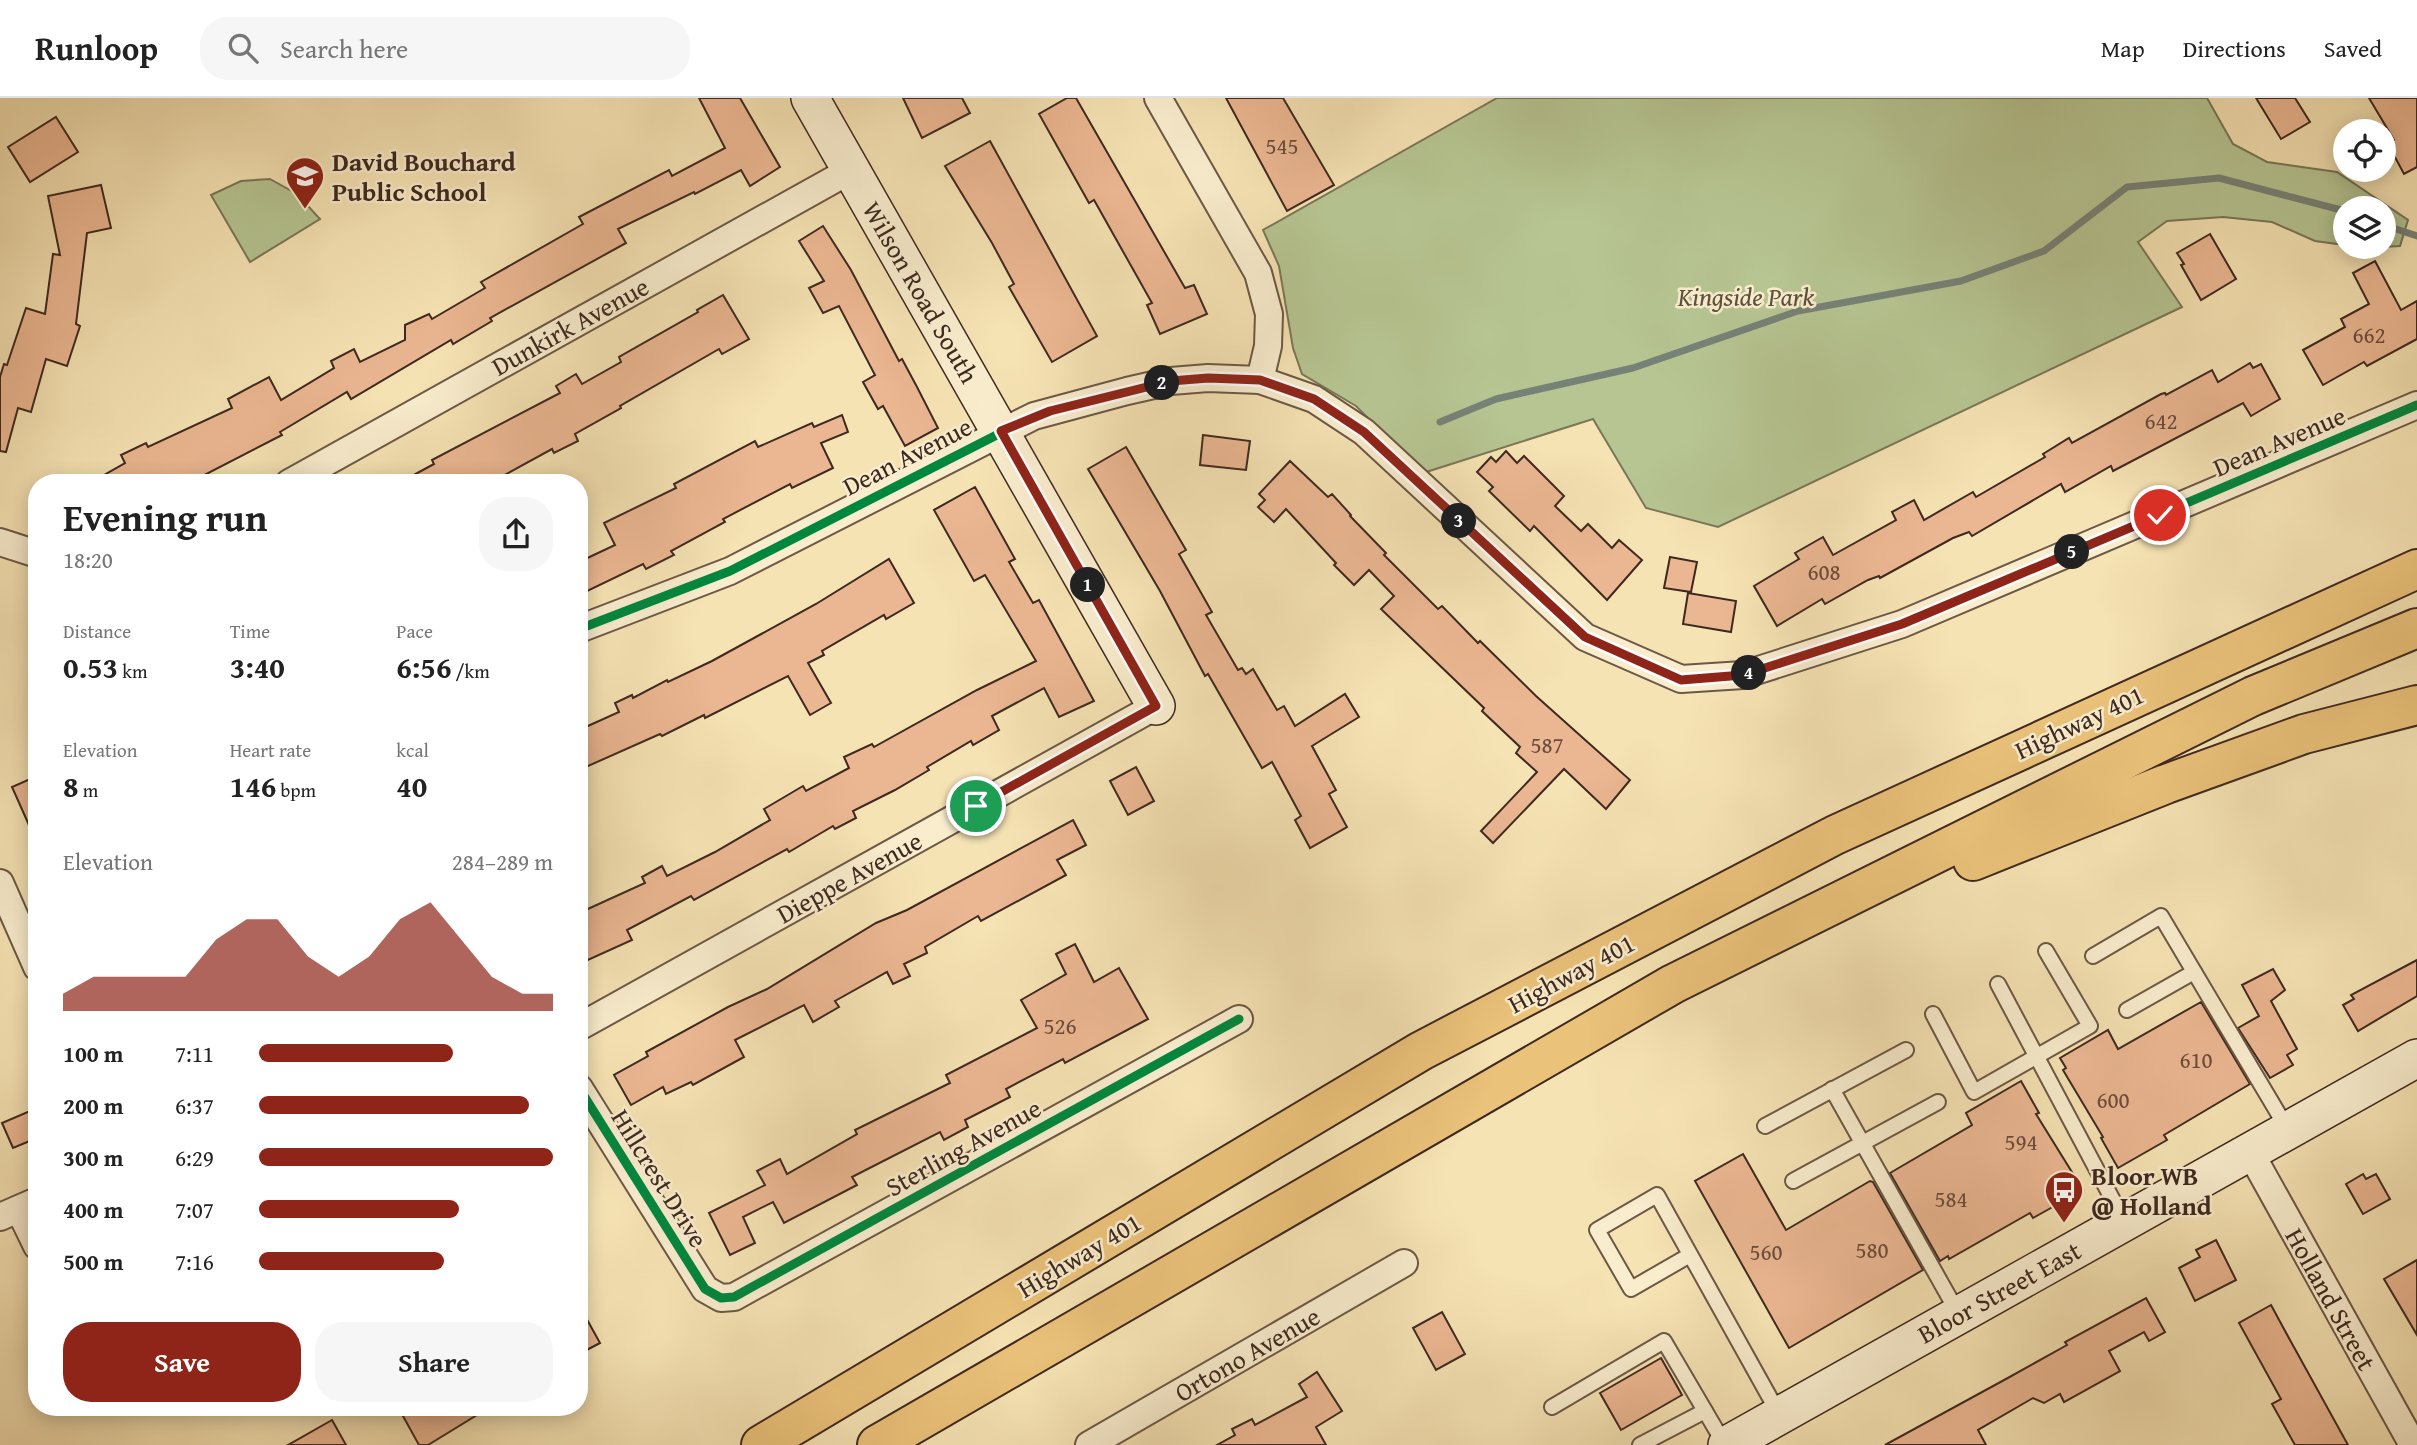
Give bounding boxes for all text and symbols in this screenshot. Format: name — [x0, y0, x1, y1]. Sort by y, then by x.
search box — [200, 17, 690, 80]
text: Runloop — [35, 24, 158, 72]
icon: search — [224, 29, 262, 67]
text: Search here — [280, 29, 408, 68]
text: Map — [2101, 31, 2145, 66]
text: Directions — [2183, 31, 2286, 66]
text: Saved — [2324, 31, 2382, 66]
map controls — [2333, 119, 2396, 259]
button: locate — [2333, 119, 2396, 182]
house number: 545 — [1265, 129, 1299, 162]
place label: David Bouchard Public School — [332, 142, 516, 211]
school or university icon: David Bouchard Public School — [284, 155, 326, 210]
street label: Wilson Road South — [853, 194, 989, 391]
button: layers — [2333, 196, 2396, 259]
street label: Dunkirk Avenue — [484, 267, 656, 385]
park label: Kingside Park — [1677, 277, 1814, 316]
house number: 662 — [2352, 318, 2386, 351]
pin: 2 — [1144, 366, 1180, 400]
text: 2 — [1157, 368, 1166, 396]
street label: Dean Avenue — [2207, 396, 2351, 486]
house number: 642 — [2144, 404, 2178, 437]
street label: Dean Avenue — [836, 407, 978, 505]
pin — [2130, 485, 2190, 545]
text: Evening run — [63, 489, 267, 545]
icon: check — [2141, 496, 2179, 534]
button: share — [479, 497, 553, 571]
pin: 3 — [1442, 504, 1476, 538]
text: 3 — [1454, 506, 1463, 534]
pin: 5 — [2054, 534, 2090, 570]
text: 5 — [2067, 537, 2076, 565]
text: 18:20 — [63, 543, 113, 576]
house number: 608 — [1807, 555, 1841, 588]
pin: 1 — [1070, 568, 1106, 602]
text: 1 — [1083, 570, 1092, 598]
text: Distance — [63, 617, 131, 645]
text: Time — [230, 617, 270, 645]
text: Pace — [396, 617, 433, 645]
text: 0.53 — [63, 645, 118, 689]
text: 3:40 — [230, 645, 285, 689]
text: 6:56 — [396, 645, 451, 689]
pin: 4 — [1732, 656, 1766, 690]
text: km — [118, 657, 147, 685]
text: /km — [451, 657, 490, 685]
text: 4 — [1744, 658, 1753, 686]
street label: Highway 401 — [2008, 675, 2150, 769]
house number: 587 — [1530, 728, 1564, 761]
text: Elevation — [63, 736, 137, 764]
text: Heart rate — [230, 736, 311, 764]
text: kcal — [396, 736, 429, 764]
text: 8 — [63, 764, 79, 808]
text: 146 — [230, 764, 276, 808]
text: 40 — [396, 764, 427, 808]
text: m — [79, 776, 98, 804]
text: bpm — [276, 776, 316, 804]
pin — [946, 776, 1006, 836]
icon: arrive — [957, 787, 995, 825]
street label: Dieppe Avenue — [769, 821, 929, 933]
text: Elevation — [63, 845, 153, 878]
text: 284–289 m — [452, 845, 553, 878]
street label: Highway 401 — [1501, 923, 1641, 1023]
house number: 526 — [1043, 1009, 1077, 1042]
text: 100 m — [63, 1037, 124, 1070]
text: 7:11 — [175, 1037, 214, 1070]
house number: 610 — [2179, 1043, 2213, 1076]
house number: 600 — [2096, 1083, 2130, 1116]
street label: Sterling Avenue — [878, 1088, 1048, 1206]
text: 200 m — [63, 1089, 124, 1122]
text: 6:37 — [175, 1089, 214, 1122]
street label: Hillcrest Drive — [602, 1101, 718, 1255]
house number: 594 — [2004, 1125, 2038, 1158]
text: 300 m — [63, 1141, 124, 1174]
text: 6:29 — [175, 1141, 214, 1174]
place label: Bloor WB @ Holland — [2091, 1156, 2212, 1225]
bus stop icon: Bloor WB @ Holland — [2043, 1169, 2085, 1224]
house number: 584 — [1934, 1182, 1968, 1215]
text: 400 m — [63, 1193, 124, 1226]
text: 7:07 — [175, 1193, 214, 1226]
street label: Highway 401 — [1010, 1203, 1148, 1307]
street label: Holland Street — [2276, 1221, 2386, 1377]
street label: Bloor Street East — [1910, 1231, 2088, 1353]
house number: 580 — [1855, 1233, 1889, 1266]
house number: 560 — [1749, 1235, 1783, 1268]
text: 500 m — [63, 1245, 124, 1278]
text: 7:16 — [175, 1245, 214, 1278]
street label: Ortono Avenue — [1167, 1297, 1327, 1411]
button: Save — [63, 1322, 301, 1402]
button: Share — [315, 1322, 553, 1402]

